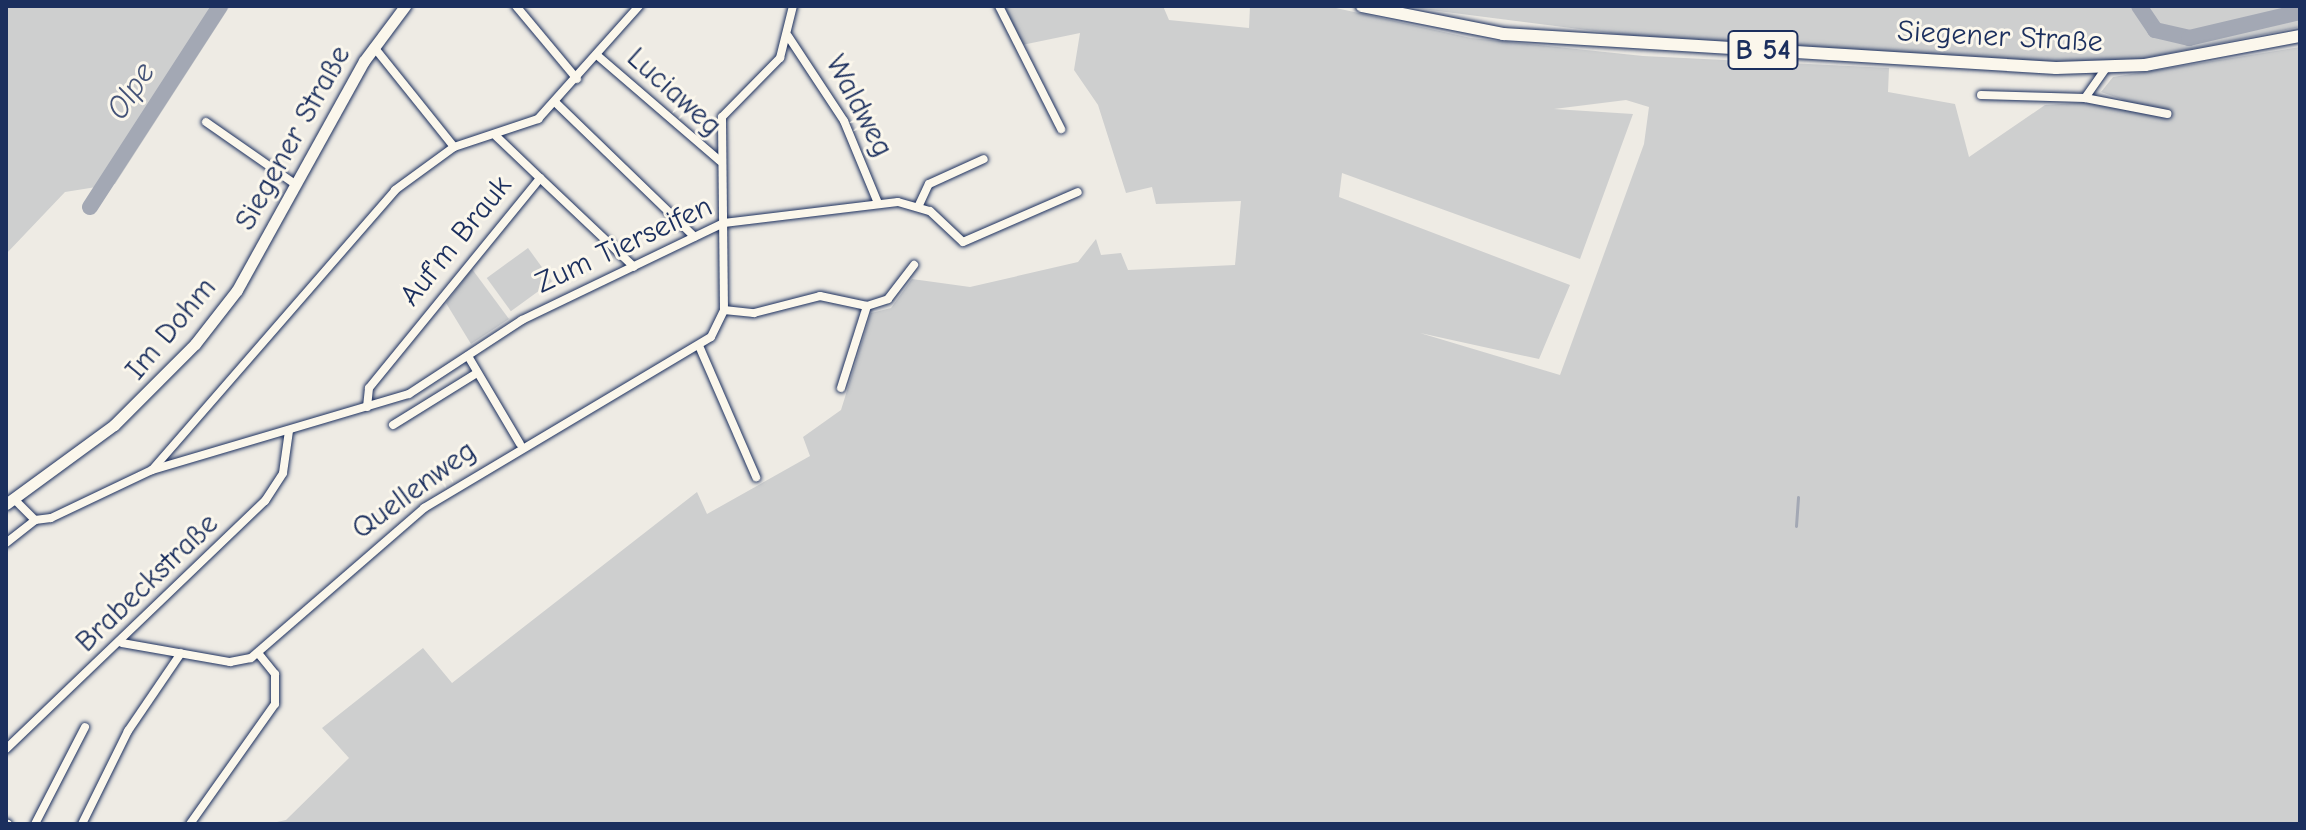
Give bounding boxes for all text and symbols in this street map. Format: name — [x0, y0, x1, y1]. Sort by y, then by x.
street label: Siegener Straße — [1896, 14, 2104, 60]
road number: B 54 — [1727, 26, 1799, 74]
street label: Siegener Straße — [227, 39, 359, 237]
street label: Luciaweg — [619, 40, 729, 144]
street label: Waldweg — [817, 49, 901, 163]
water label: Olpe — [98, 55, 164, 127]
street label: Auf'm Brauk — [393, 169, 519, 313]
street label: Zum Tierseifen — [530, 188, 718, 302]
street label: Im Dohm — [118, 271, 224, 387]
street label: Quellenweg — [345, 433, 483, 547]
street label: Brabeckstraße — [68, 506, 226, 660]

